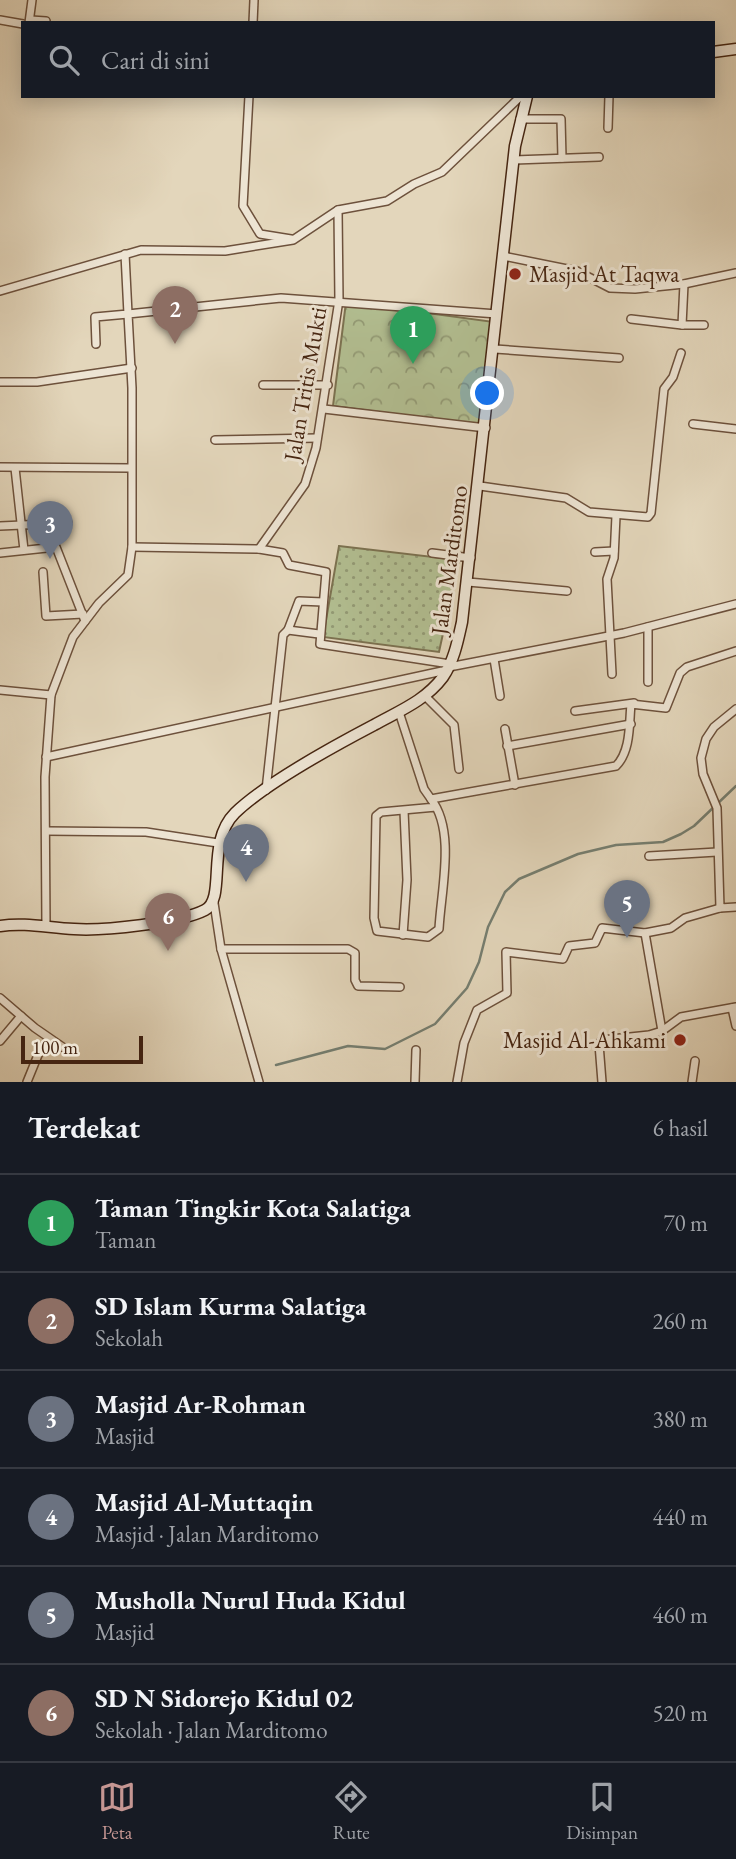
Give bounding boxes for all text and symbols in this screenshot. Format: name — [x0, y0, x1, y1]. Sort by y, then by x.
search box — [21, 21, 715, 98]
icon: search — [45, 41, 83, 79]
text: Cari di sini — [101, 43, 210, 77]
place label: Masjid At Taqwa — [529, 259, 680, 289]
marker: Masjid At Taqwa — [507, 266, 523, 282]
pin: 2 — [152, 286, 198, 344]
street label: Jalan Tritis Mukti — [276, 304, 333, 466]
pin: 1 — [390, 306, 436, 364]
your location — [470, 376, 504, 410]
street label: Jalan Marditomo — [423, 483, 474, 639]
pin: 3 — [27, 501, 73, 559]
pin: 4 — [223, 824, 269, 882]
pin: 5 — [604, 880, 650, 938]
pin: 6 — [145, 893, 191, 951]
place label: Masjid Al-Ahkami — [503, 1025, 666, 1055]
marker: Masjid Al-Ahkami — [672, 1032, 688, 1048]
scale bar — [21, 1033, 144, 1065]
text: 100 m — [32, 1035, 78, 1060]
text: Terdekat — [28, 1108, 140, 1147]
text: 6 hasil — [653, 1113, 708, 1143]
text: Taman Tingkir Kota Salatiga — [95, 1191, 411, 1225]
text: 1 — [45, 1208, 57, 1238]
text: 70 m — [663, 1208, 708, 1238]
text: Taman — [95, 1225, 156, 1255]
text: SD Islam Kurma Salatiga — [95, 1289, 366, 1323]
text: 2 — [45, 1306, 57, 1336]
text: 260 m — [652, 1306, 708, 1336]
text: Sekolah — [95, 1323, 163, 1353]
text: Masjid Ar-Rohman — [95, 1387, 306, 1421]
text: 3 — [45, 1404, 57, 1434]
text: 380 m — [652, 1404, 708, 1434]
text: Masjid — [95, 1421, 154, 1451]
text: Masjid Al-Muttaqin — [95, 1485, 313, 1519]
text: 4 — [45, 1502, 57, 1532]
text: 440 m — [652, 1502, 708, 1532]
text: Masjid · Jalan Marditomo — [95, 1519, 319, 1549]
text: Musholla Nurul Huda Kidul — [95, 1583, 406, 1617]
text: 5 — [45, 1600, 57, 1630]
text: 460 m — [652, 1600, 708, 1630]
text: Masjid — [95, 1617, 154, 1647]
text: SD N Sidorejo Kidul 02 — [95, 1681, 353, 1715]
text: 6 — [45, 1698, 57, 1728]
text: 520 m — [652, 1698, 708, 1728]
text: Sekolah · Jalan Marditomo — [95, 1715, 328, 1745]
tab: Peta — [98, 1778, 136, 1845]
tab: Rute — [332, 1778, 370, 1845]
tab: Disimpan — [566, 1778, 638, 1845]

